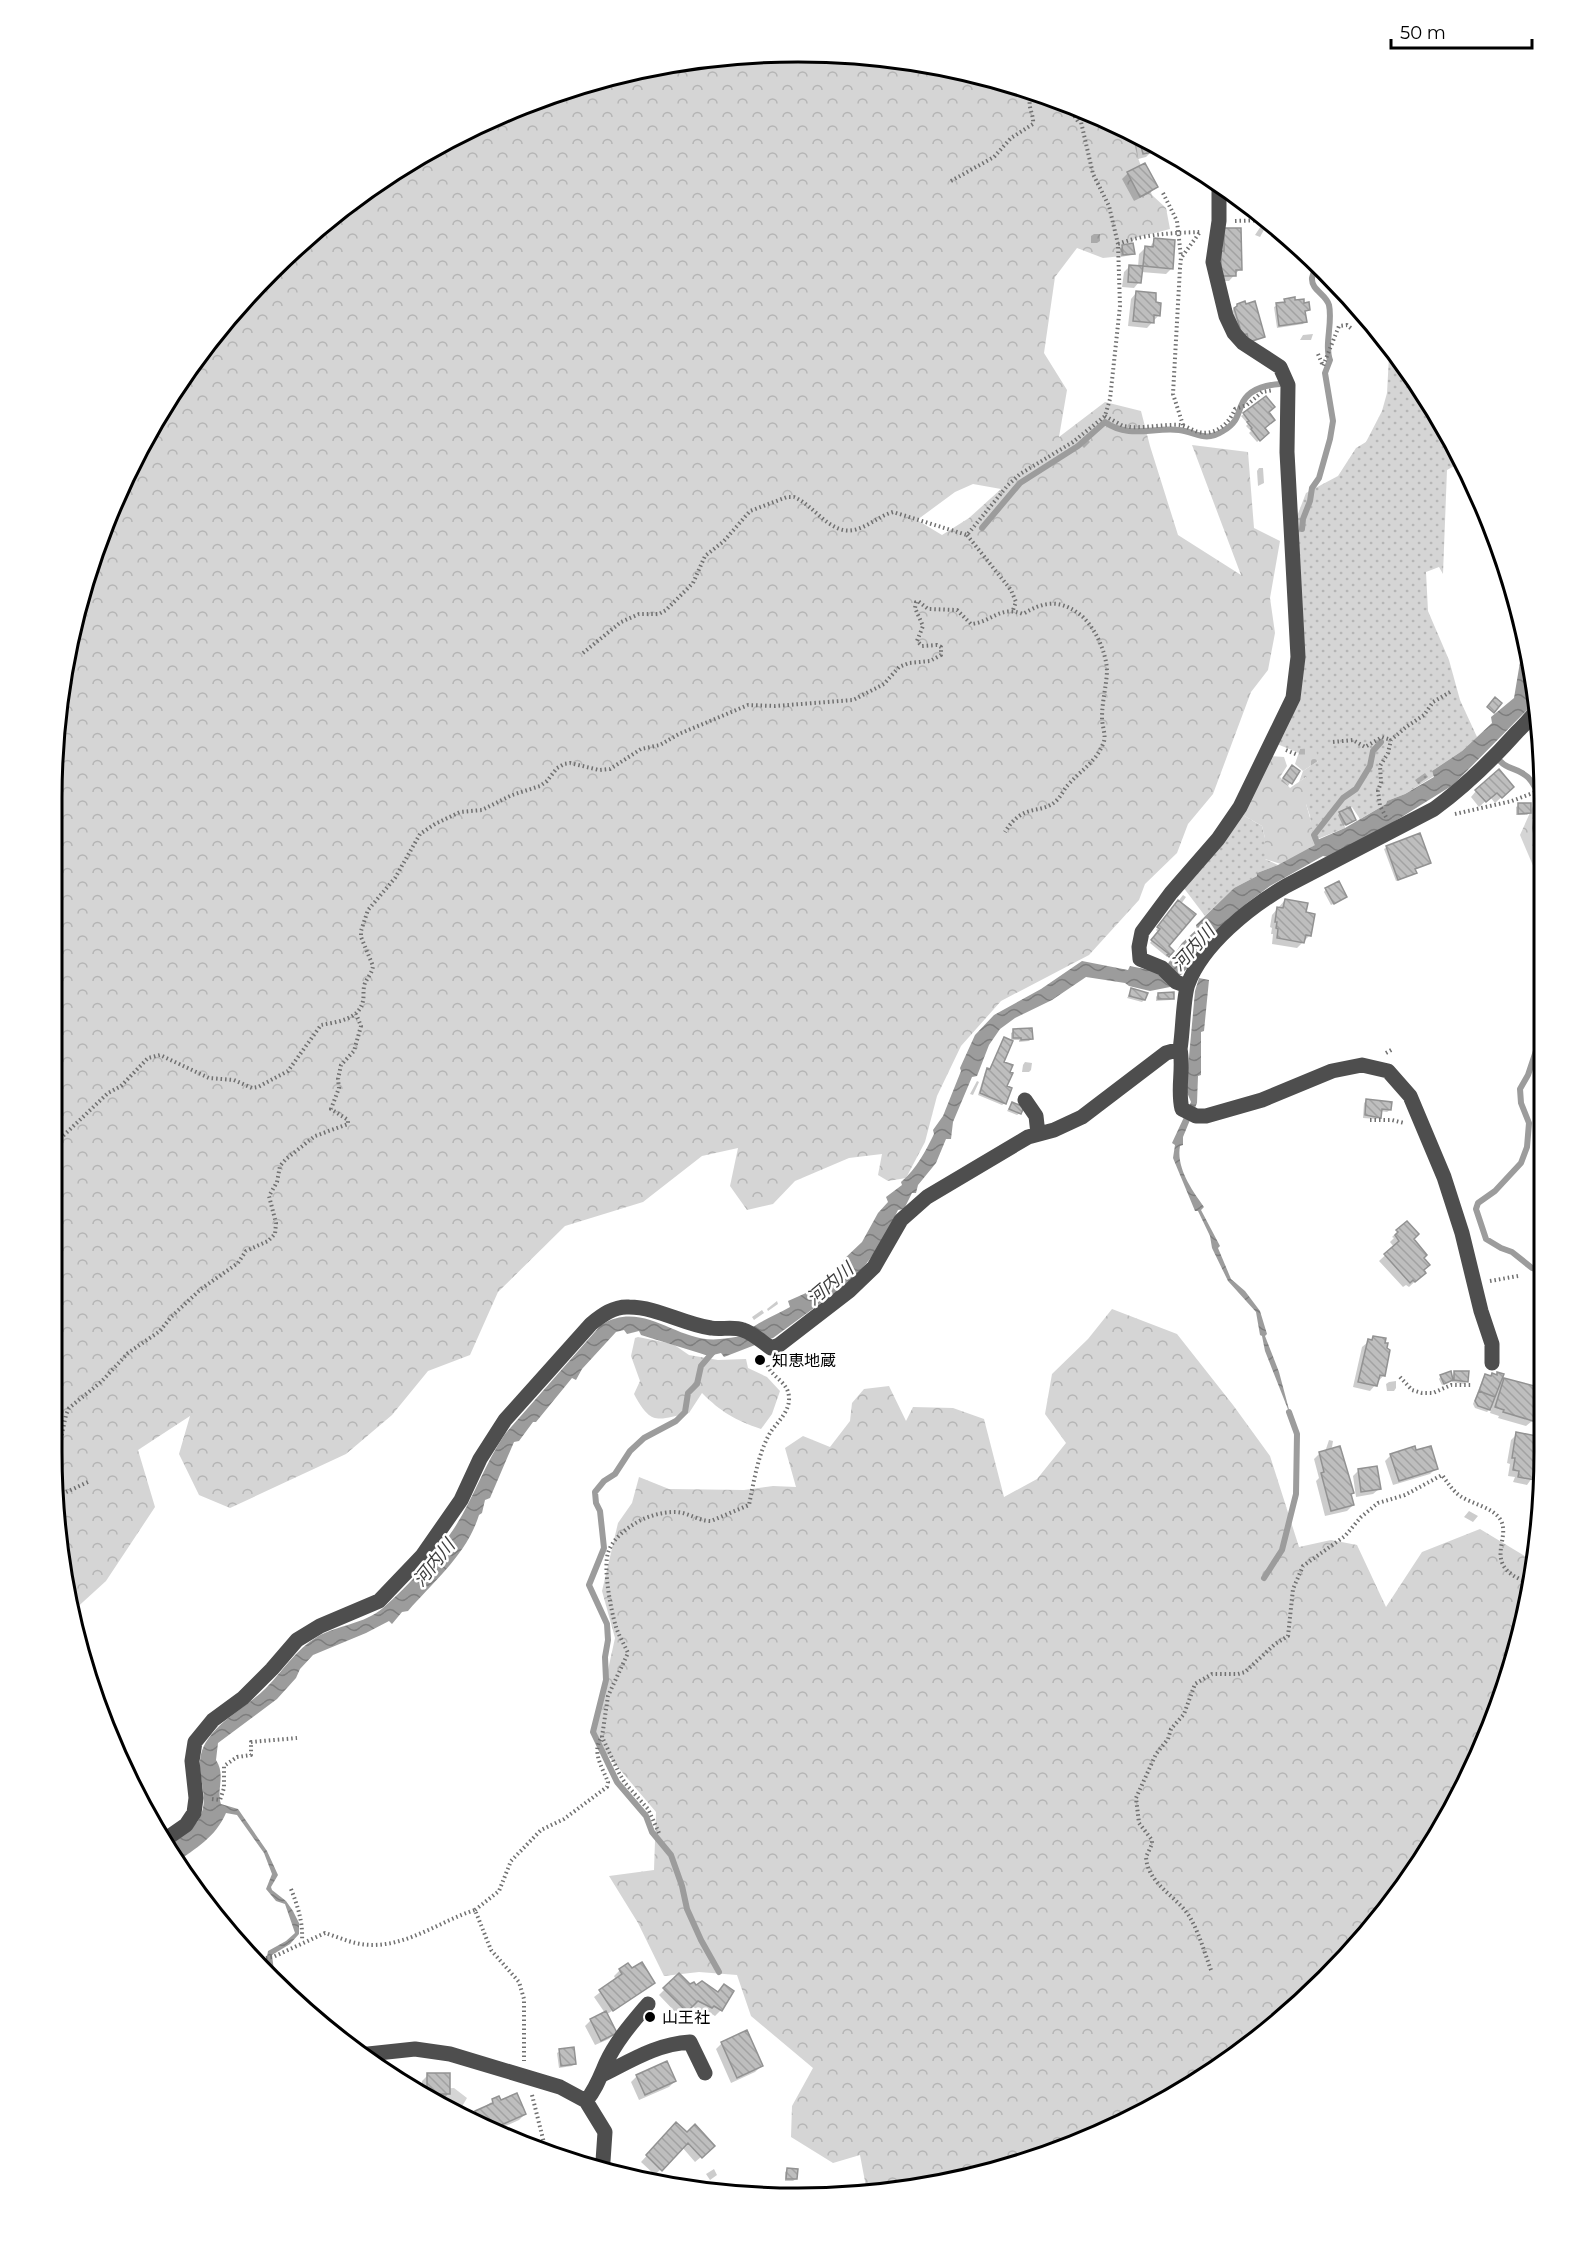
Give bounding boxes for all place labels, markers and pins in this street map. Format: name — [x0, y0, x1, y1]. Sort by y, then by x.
place label: 知恵地蔵 — [772, 1351, 836, 1370]
marker: 知恵地蔵 — [753, 1353, 767, 1367]
place label: 山王社 — [662, 2008, 710, 2027]
marker: 山王社 — [643, 2010, 657, 2024]

